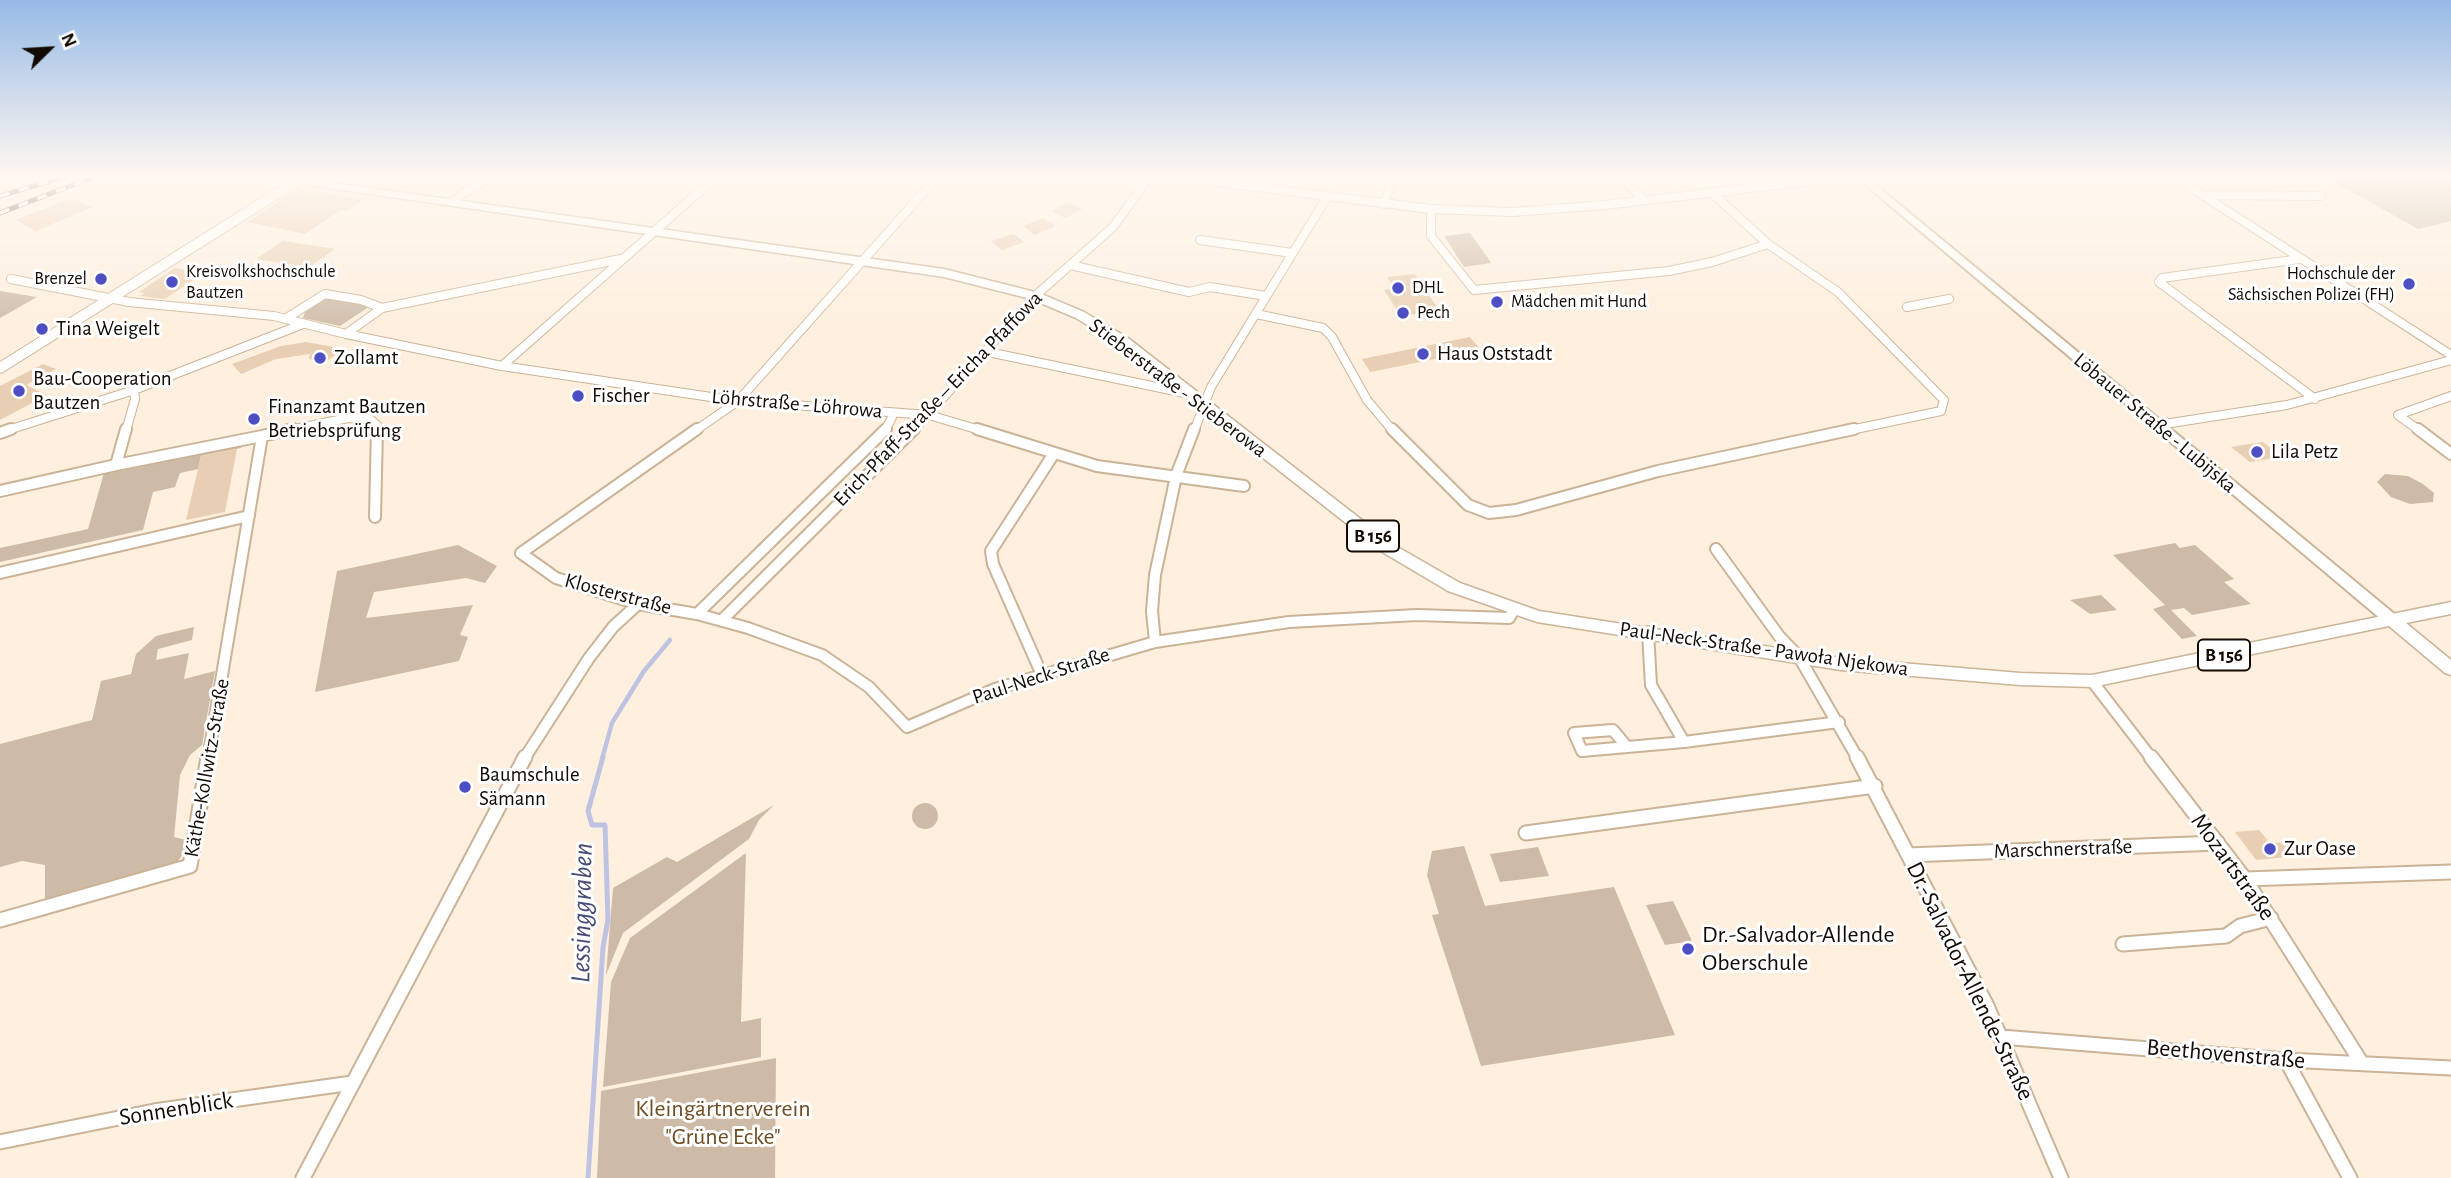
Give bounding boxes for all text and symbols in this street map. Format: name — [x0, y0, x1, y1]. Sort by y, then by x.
north arrow — [14, 14, 84, 84]
text: N — [57, 30, 80, 50]
place label: Kreisvolkshochschule Bautzen — [186, 261, 336, 304]
place label: Hochschule der Sächsischen Polizei (FH) — [2228, 263, 2395, 306]
place label: Brenzel — [34, 268, 87, 290]
marker: Brenzel — [93, 271, 109, 287]
marker: Kreisvolkshochschule Bautzen — [164, 274, 180, 290]
marker: Hochschule der Sächsischen Polizei (FH) — [2401, 276, 2417, 292]
place label: DHL — [1412, 277, 1443, 299]
marker: DHL — [1390, 280, 1406, 296]
street label: Erich-Pfaff-Straße – Ericha Pfaffowa — [828, 286, 1048, 512]
place label: Mädchen mit Hund — [1511, 291, 1647, 313]
marker: Mädchen mit Hund — [1489, 294, 1505, 310]
place label: Pech — [1417, 302, 1450, 324]
marker: Pech — [1395, 305, 1411, 321]
street label: Stieberstraße - Stieberowa — [1084, 313, 1272, 463]
place label: Tina Weigelt — [56, 316, 160, 342]
marker: Tina Weigelt — [34, 321, 50, 337]
place label: Haus Oststadt — [1437, 341, 1552, 367]
place label: Zollamt — [334, 345, 398, 371]
marker: Haus Oststadt — [1415, 346, 1431, 362]
street label: Löbauer Straße - Lubijska — [2068, 347, 2242, 499]
marker: Zollamt — [312, 350, 328, 366]
place label: Bau-Cooperation Bautzen — [33, 366, 172, 416]
marker: Bau-Cooperation Bautzen — [11, 383, 27, 399]
place label: Fischer — [592, 383, 649, 409]
street label: Löhrstraße - Löhrowa — [711, 384, 883, 424]
marker: Fischer — [570, 388, 586, 404]
place label: Finanzamt Bautzen Betriebsprüfung — [268, 394, 426, 444]
marker: Finanzamt Bautzen Betriebsprüfung — [246, 411, 262, 427]
place label: Lila Petz — [2271, 439, 2338, 465]
marker: Lila Petz — [2249, 444, 2265, 460]
road number: B 156 — [1347, 520, 1399, 552]
street label: Klosterstraße — [562, 568, 674, 620]
street label: Paul-Neck-Straße - Pawoła Njekowa — [1618, 616, 1910, 682]
road number: B 156 — [2198, 640, 2250, 670]
street label: Paul-Neck-Straße — [969, 642, 1113, 710]
street label: Käthe-Kollwitz-Straße — [179, 677, 235, 859]
place label: Baumschule Sämann — [479, 762, 580, 812]
marker: Baumschule Sämann — [457, 779, 473, 795]
street label: Mozartstraße — [2184, 808, 2282, 926]
street label: Marschnerstraße — [1993, 834, 2133, 864]
place label: Zur Oase — [2284, 836, 2356, 862]
marker: Zur Oase — [2262, 841, 2278, 857]
water label: Lessinggraben — [564, 843, 600, 983]
street label: Dr.-Salvador-Allende-Straße — [1900, 857, 2040, 1105]
place label: Dr.-Salvador-Allende Oberschule — [1702, 921, 1895, 977]
marker: Dr.-Salvador-Allende Oberschule — [1680, 941, 1696, 957]
street label: Beethovenstraße — [2145, 1033, 2307, 1075]
street label: Sonnenblick — [117, 1086, 235, 1132]
park label: Kleingärtnerverein "Grüne Ecke" — [635, 1095, 811, 1151]

